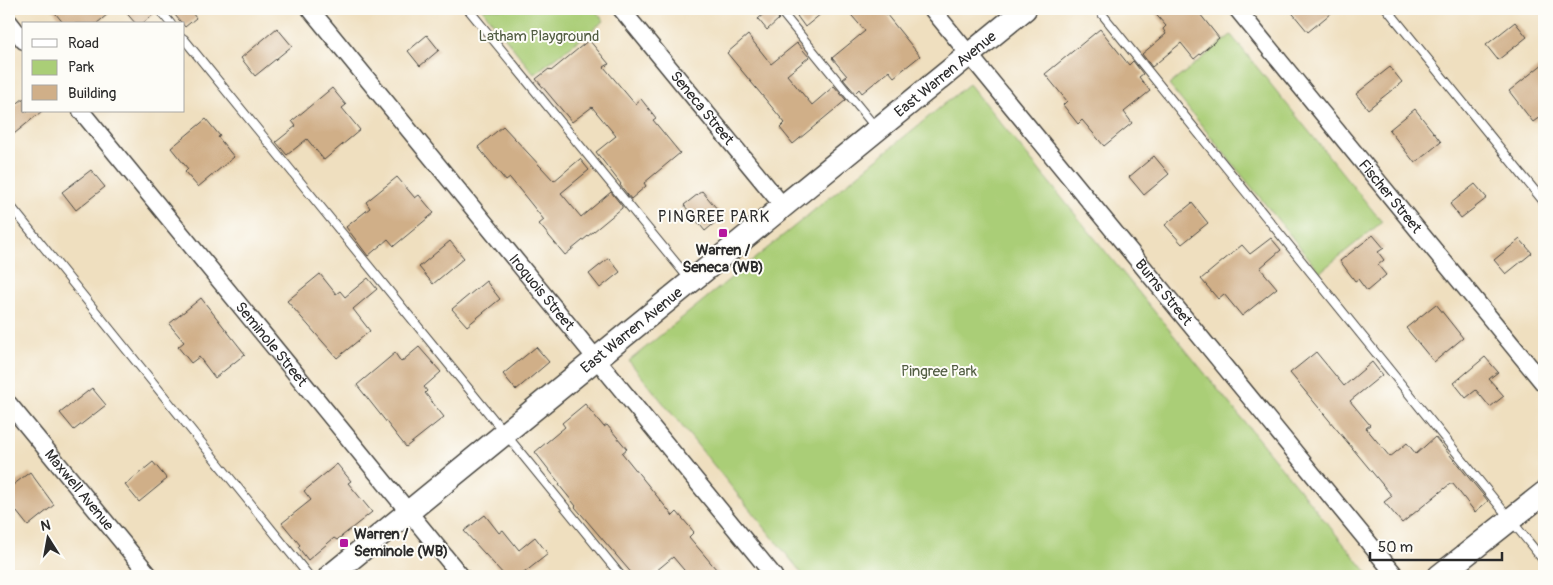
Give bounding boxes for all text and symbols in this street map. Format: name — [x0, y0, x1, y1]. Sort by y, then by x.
legend — [22, 22, 185, 112]
park label: Latham Playground — [479, 27, 599, 46]
street label: East Warren Avenue — [891, 27, 1001, 122]
text: Road — [68, 34, 99, 53]
text: Park — [68, 58, 95, 77]
street label: Seneca Street — [666, 67, 739, 150]
text: Building — [68, 84, 116, 103]
street label: Fischer Street — [1354, 156, 1426, 238]
district label: PINGREE PARK — [658, 207, 770, 227]
marker: Warren / Seneca (WB) — [717, 227, 729, 239]
place label: Warren / Seneca (WB) — [683, 241, 763, 277]
street label: Iroquois Street — [504, 250, 579, 335]
street label: Burns Street — [1131, 255, 1197, 330]
street label: East Warren Avenue — [577, 283, 687, 378]
street label: Seminole Street — [231, 298, 312, 391]
park label: Pingree Park — [901, 362, 978, 381]
street label: Maxwell Avenue — [40, 446, 118, 535]
north arrow — [22, 512, 72, 562]
text: N — [39, 516, 52, 535]
place label: Warren / Seminole (WB) — [354, 525, 448, 561]
scale bar — [1370, 530, 1503, 562]
marker: Warren / Seminole (WB) — [338, 537, 350, 549]
text: 50 m — [1378, 538, 1413, 557]

